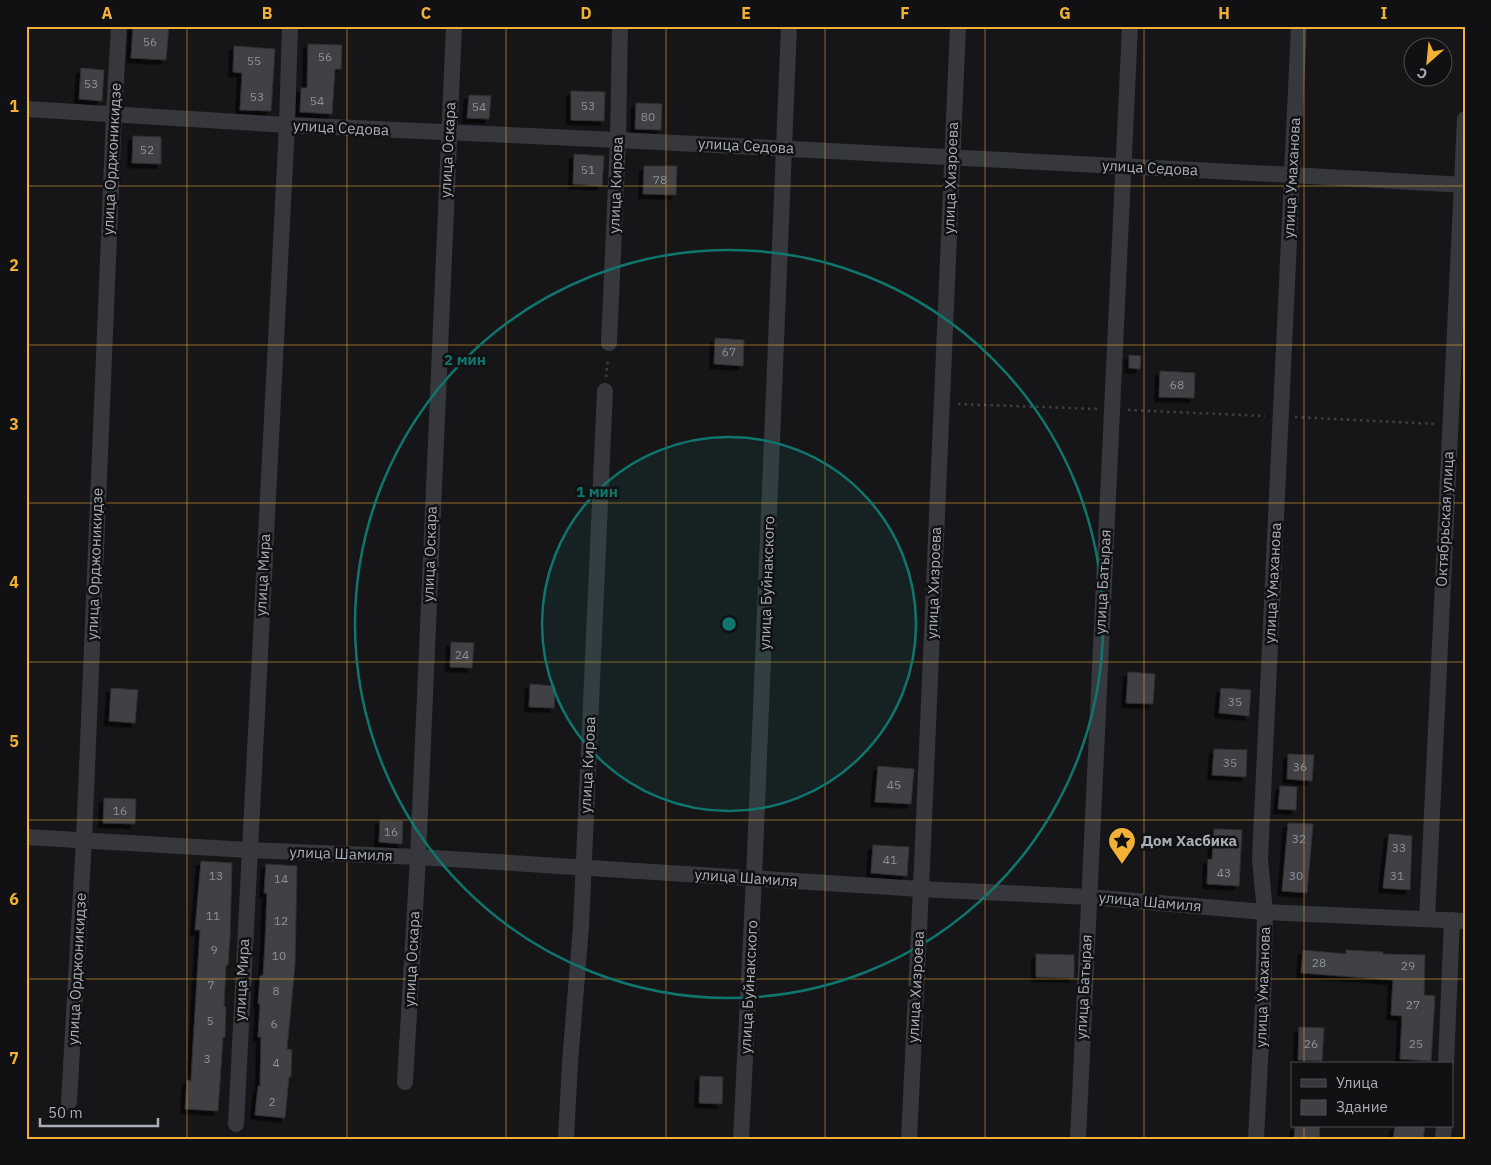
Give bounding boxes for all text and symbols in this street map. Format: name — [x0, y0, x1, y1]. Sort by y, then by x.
text: A — [102, 3, 113, 23]
text: B — [262, 3, 273, 23]
text: C — [421, 3, 431, 23]
text: D — [580, 3, 592, 23]
text: E — [741, 3, 751, 23]
text: F — [900, 3, 910, 23]
text: G — [1059, 3, 1071, 23]
text: H — [1218, 3, 1230, 23]
text: I — [1381, 3, 1388, 23]
house number: 56 — [143, 34, 157, 49]
north arrow — [1404, 38, 1454, 88]
house number: 56 — [318, 49, 332, 64]
house number: 55 — [247, 53, 261, 68]
text: С — [1414, 63, 1430, 84]
house number: 53 — [84, 76, 98, 91]
street label: улица Орджоникидзе — [98, 82, 125, 236]
house number: 53 — [250, 89, 264, 104]
house number: 54 — [310, 93, 324, 108]
text: 1 — [9, 96, 19, 116]
house number: 53 — [581, 98, 595, 113]
house number: 54 — [472, 99, 486, 114]
street label: улица Оскара — [435, 102, 460, 198]
house number: 80 — [641, 109, 655, 124]
street label: улица Седова — [292, 115, 390, 140]
street label: улица Умаханова — [1279, 117, 1304, 239]
street label: улица Хизроева — [939, 122, 962, 234]
street label: улица Седова — [697, 133, 795, 158]
street label: улица Кирова — [604, 136, 627, 234]
house number: 52 — [140, 142, 154, 157]
street label: улица Седова — [1101, 155, 1199, 180]
house number: 51 — [581, 162, 595, 177]
house number: 78 — [653, 172, 667, 187]
text: 2 — [9, 255, 19, 275]
house number: 67 — [722, 344, 736, 359]
text: 2 мин — [444, 350, 486, 369]
house number: 68 — [1170, 377, 1184, 392]
text: 3 — [9, 414, 19, 434]
street label: Октябрьская улица — [1431, 451, 1458, 587]
text: 1 мин — [576, 482, 618, 501]
street label: улица Орджоникидзе — [82, 487, 107, 641]
street label: улица Оскара — [418, 506, 441, 602]
street label: улица Буйнакского — [755, 516, 778, 650]
street label: улица Умаханова — [1260, 522, 1285, 644]
street label: улица Хизроева — [922, 527, 945, 639]
street label: улица Батырая — [1090, 529, 1115, 635]
street label: улица Мира — [251, 533, 274, 617]
text: 4 — [9, 572, 19, 592]
centre of rings — [720, 615, 738, 633]
house number: 24 — [455, 647, 469, 662]
house number: 35 — [1228, 694, 1242, 709]
street label: улица Кирова — [575, 716, 600, 814]
text: 5 — [9, 731, 19, 751]
house number: 35 — [1223, 755, 1237, 770]
house number: 36 — [1293, 759, 1307, 774]
house number: 45 — [887, 777, 901, 792]
house number: 16 — [113, 803, 127, 818]
house number: 16 — [384, 824, 398, 839]
place icon: Дом Хасбика — [1107, 826, 1137, 865]
place label: Дом Хасбика — [1141, 831, 1238, 850]
house number: 32 — [1292, 831, 1306, 846]
house number: 33 — [1392, 840, 1406, 855]
street label: улица Шамиля — [289, 842, 393, 865]
house number: 41 — [883, 852, 897, 867]
street label: улица Шамиля — [694, 864, 798, 891]
house number: 43 — [1217, 865, 1231, 880]
house number: 13 — [209, 868, 223, 883]
house number: 30 — [1289, 868, 1303, 883]
house number: 31 — [1390, 868, 1404, 883]
house number: 14 — [274, 871, 288, 886]
street label: улица Шамиля — [1098, 888, 1202, 915]
text: 6 — [9, 889, 19, 909]
street label: улица Орджоникидзе — [63, 892, 90, 1046]
house number: 11 — [206, 908, 220, 923]
street label: улица Оскара — [399, 911, 424, 1007]
house number: 12 — [274, 913, 288, 928]
street label: улица Буйнакского — [736, 919, 762, 1054]
street label: улица Умаханова — [1251, 926, 1274, 1048]
street label: улица Хизроева — [903, 930, 928, 1044]
street label: улица Батырая — [1071, 934, 1096, 1040]
street label: улица Мира — [230, 938, 253, 1022]
house number: 9 — [210, 942, 218, 957]
house number: 10 — [272, 948, 286, 963]
house number: 28 — [1312, 955, 1326, 970]
house number: 29 — [1401, 958, 1415, 973]
house number: 7 — [207, 977, 215, 992]
house number: 8 — [272, 983, 280, 998]
house number: 27 — [1406, 997, 1420, 1012]
house number: 5 — [206, 1013, 214, 1028]
house number: 6 — [270, 1016, 278, 1031]
house number: 26 — [1304, 1036, 1318, 1051]
house number: 25 — [1409, 1036, 1423, 1051]
text: 7 — [9, 1048, 19, 1068]
house number: 3 — [203, 1051, 211, 1066]
house number: 4 — [272, 1055, 280, 1070]
legend — [1291, 1062, 1454, 1128]
text: Улица — [1336, 1073, 1378, 1092]
house number: 2 — [268, 1094, 276, 1109]
scale bar — [40, 1095, 158, 1127]
text: Здание — [1336, 1097, 1388, 1116]
text: 50 m — [48, 1103, 83, 1122]

